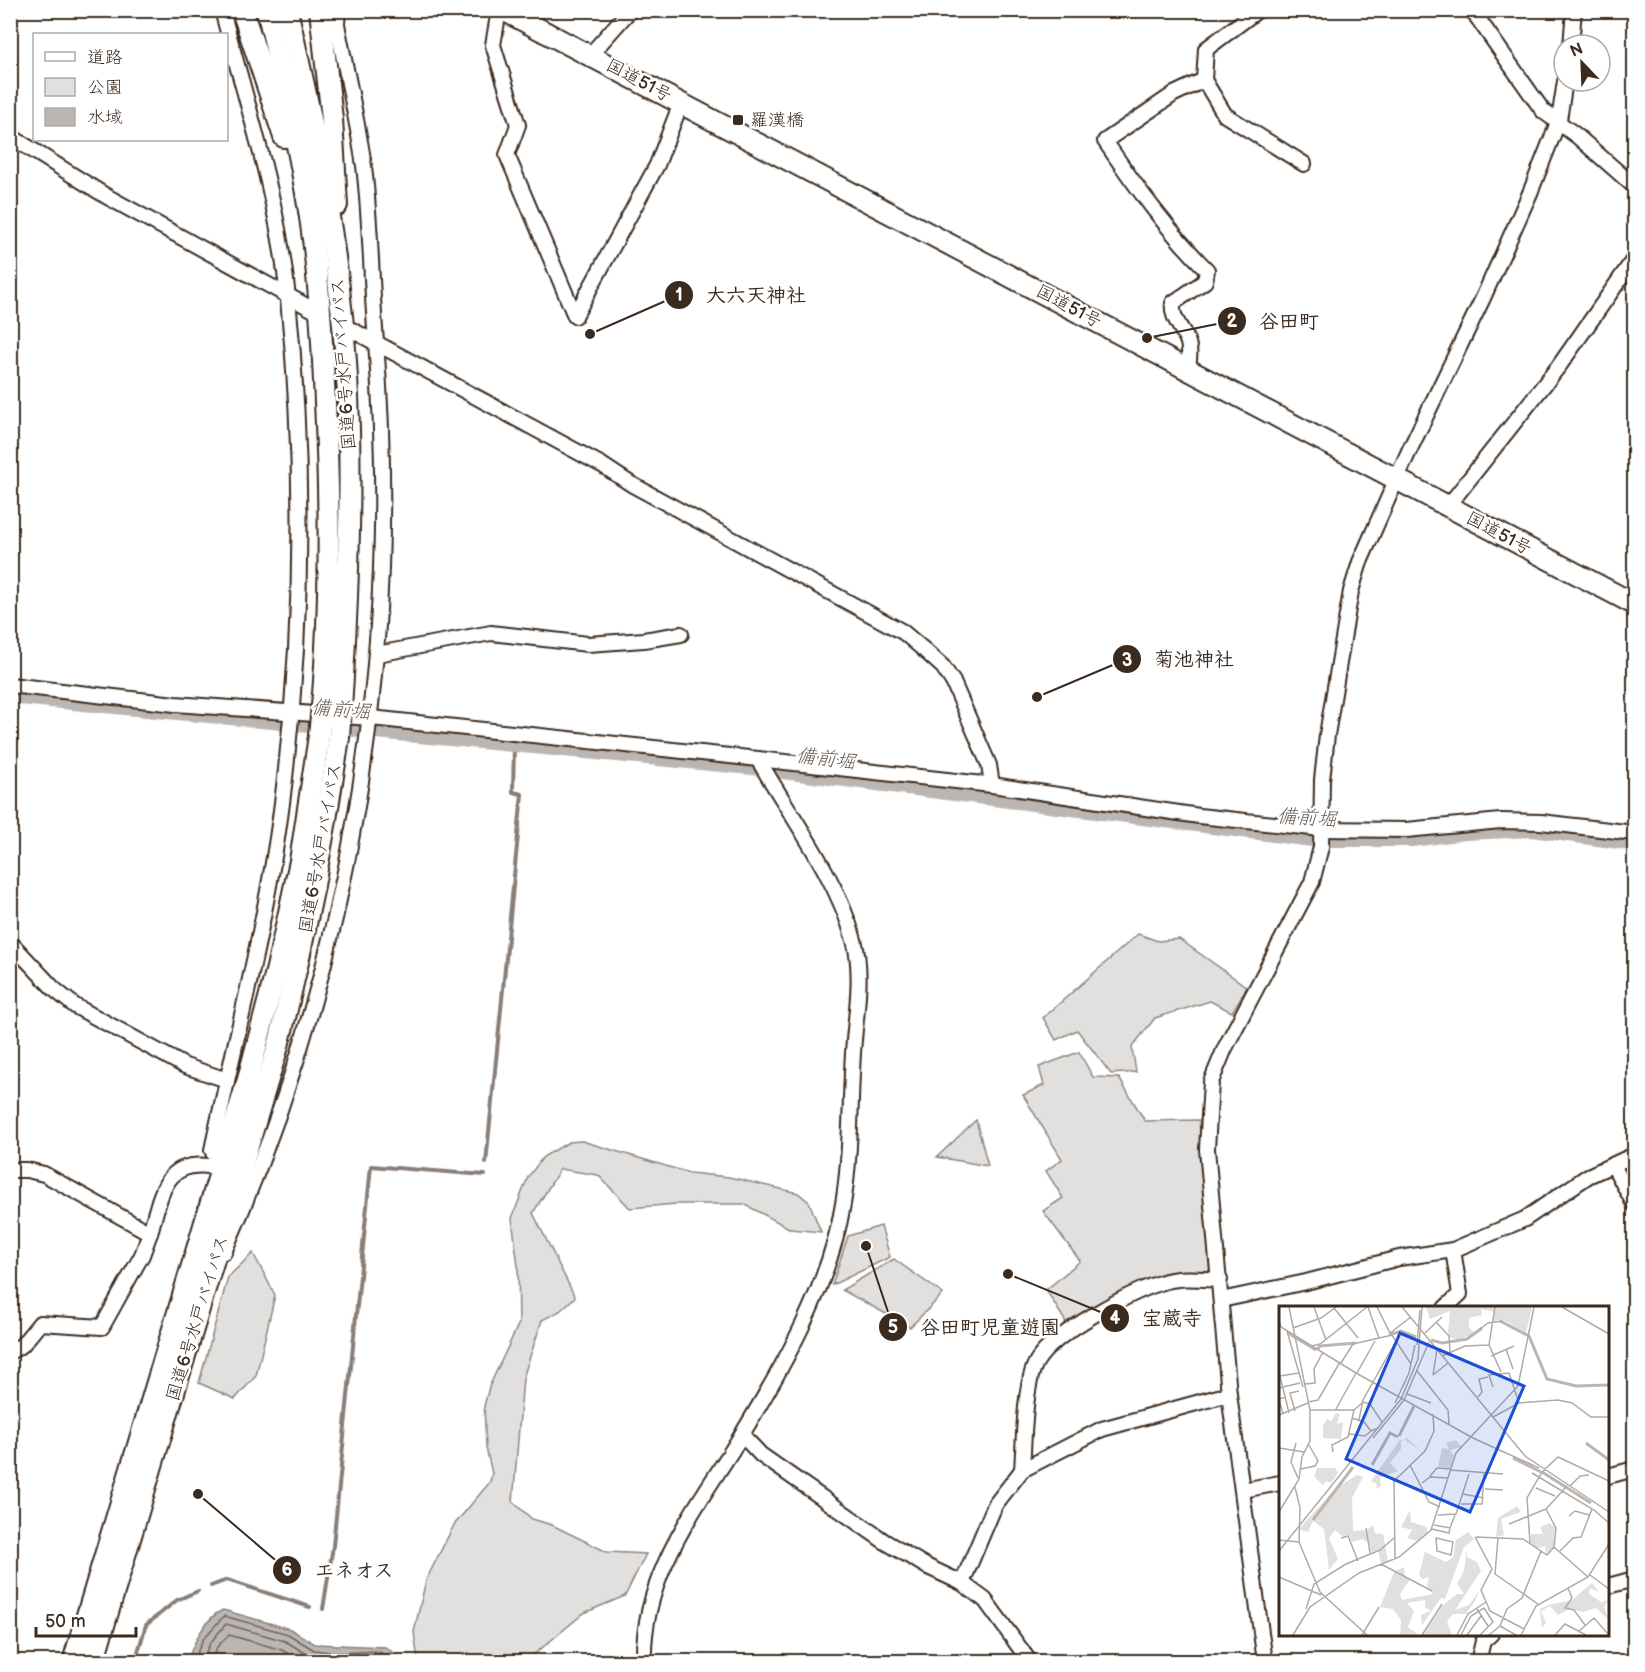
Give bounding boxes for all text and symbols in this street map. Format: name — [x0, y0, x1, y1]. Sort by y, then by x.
legend — [33, 33, 228, 141]
north arrow — [1552, 33, 1612, 93]
text: N — [1567, 39, 1586, 62]
text: 道路 — [87, 47, 123, 68]
street label: 国道51号 — [602, 54, 675, 106]
text: 公園 — [87, 77, 123, 98]
text: 水域 — [87, 107, 123, 128]
place label: 羅漢橋 — [750, 110, 804, 131]
marker: 羅漢橋 — [731, 113, 745, 127]
callout: 大六天神社 — [664, 276, 818, 314]
street label: 国道6号水戸バイパス — [327, 277, 360, 451]
street label: 国道51号 — [1032, 280, 1105, 332]
text: 大六天神社 — [706, 284, 806, 308]
text: 1 — [675, 285, 683, 306]
callout: 谷田町 — [1217, 302, 1331, 340]
text: 谷田町 — [1259, 310, 1319, 334]
text: 2 — [1227, 311, 1238, 332]
street label: 国道51号 — [1462, 507, 1535, 559]
callout: 菊池神社 — [1112, 640, 1246, 678]
text: 菊池神社 — [1154, 648, 1234, 672]
text: 3 — [1122, 650, 1132, 671]
water label: 備前堀 — [310, 695, 373, 725]
water label: 備前堀 — [795, 743, 858, 775]
street label: 国道6号水戸バイパス — [295, 761, 346, 935]
water label: 備前堀 — [1276, 804, 1339, 832]
street label: 国道6号水戸バイパス — [162, 1233, 233, 1404]
callout: 宝蔵寺 — [1100, 1299, 1214, 1337]
inset map — [1279, 1306, 1609, 1636]
text: 宝蔵寺 — [1142, 1307, 1202, 1331]
callout: 谷田町児童遊園 — [878, 1308, 1072, 1346]
text: 4 — [1110, 1308, 1121, 1329]
text: 谷田町児童遊園 — [920, 1316, 1060, 1340]
text: 5 — [888, 1317, 898, 1338]
callout: エネオス — [272, 1551, 406, 1589]
text: エネオス — [315, 1559, 393, 1583]
text: 6 — [282, 1560, 293, 1581]
scale bar — [36, 1600, 136, 1638]
text: 50 m — [45, 1611, 86, 1632]

